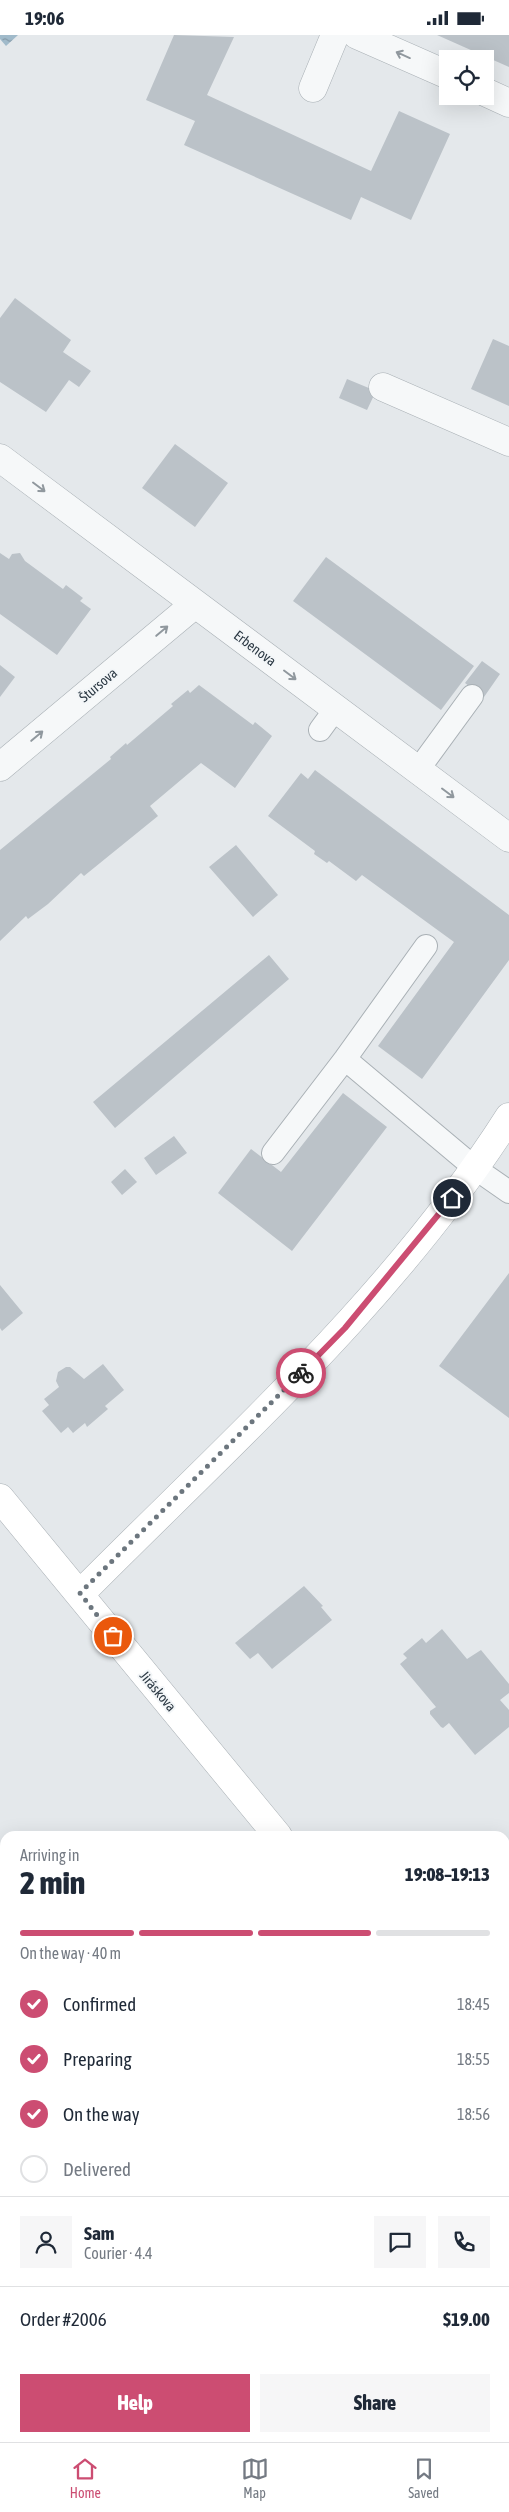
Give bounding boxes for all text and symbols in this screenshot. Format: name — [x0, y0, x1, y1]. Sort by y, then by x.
text: 19:06 — [25, 7, 64, 29]
one-way arrow — [396, 50, 411, 60]
map controls — [439, 50, 494, 105]
button: locate — [439, 50, 494, 105]
one-way arrow — [32, 482, 46, 492]
one-way arrow — [155, 626, 168, 637]
street label: Erbenova — [231, 627, 279, 669]
street label: Štursova — [76, 665, 120, 705]
one-way arrow — [283, 669, 296, 680]
one-way arrow — [31, 730, 44, 741]
one-way arrow — [441, 788, 455, 798]
pin — [431, 1177, 473, 1219]
icon: home — [438, 1184, 466, 1212]
courier — [276, 1348, 326, 1398]
icon: bike — [287, 1359, 315, 1387]
pin — [92, 1615, 134, 1657]
icon: bag — [99, 1622, 127, 1650]
street label: Jiráskova — [137, 1668, 179, 1714]
text: Arriving in — [20, 1846, 80, 1864]
text: 19:08–19:13 — [405, 1863, 490, 1885]
text: 2 min — [20, 1864, 85, 1901]
text: On the way · 40 m — [20, 1944, 121, 1962]
icon: check — [20, 1990, 48, 2018]
text: Confirmed — [63, 1993, 136, 2015]
text: 18:45 — [457, 1995, 490, 2013]
icon: check — [20, 2045, 48, 2073]
text: Preparing — [63, 2048, 132, 2070]
text: 18:55 — [457, 2050, 490, 2068]
icon: check — [20, 2100, 48, 2128]
text: On the way — [63, 2103, 140, 2125]
text: 18:56 — [457, 2105, 490, 2123]
text: Delivered — [63, 2158, 131, 2180]
button: person — [20, 2216, 72, 2268]
button: chat — [374, 2216, 426, 2268]
button: phone — [438, 2216, 490, 2268]
text: Sam — [84, 2222, 115, 2244]
text: Courier · 4.4 — [84, 2244, 153, 2262]
text: Order #2006 — [20, 2308, 107, 2330]
text: $19.00 — [443, 2308, 490, 2330]
button: Help — [20, 2374, 250, 2432]
button: Share — [260, 2374, 490, 2432]
tab: Home — [70, 2455, 101, 2501]
tab: Map — [241, 2455, 269, 2501]
tab: Saved — [408, 2455, 439, 2501]

